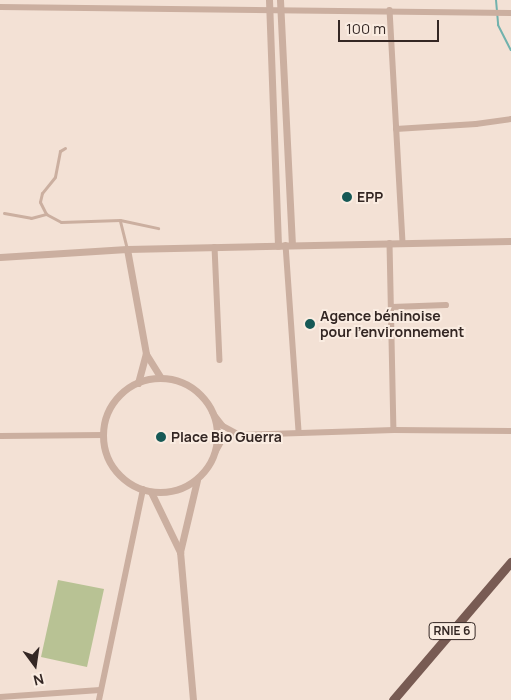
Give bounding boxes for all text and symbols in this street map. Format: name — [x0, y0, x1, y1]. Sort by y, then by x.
scale bar — [341, 10, 442, 42]
text: 100 m — [346, 18, 386, 39]
place label: EPP — [357, 189, 383, 205]
marker: EPP — [341, 191, 353, 203]
place label: Agence béninoise pour l'environnement — [320, 308, 464, 341]
marker: Agence béninoise pour l'environnement — [304, 318, 316, 330]
place label: Place Bio Guerra — [171, 429, 282, 445]
marker: Place Bio Guerra — [155, 431, 167, 443]
road number: RNIE 6 — [428, 622, 476, 640]
north arrow — [10, 640, 60, 690]
text: N — [32, 670, 46, 690]

